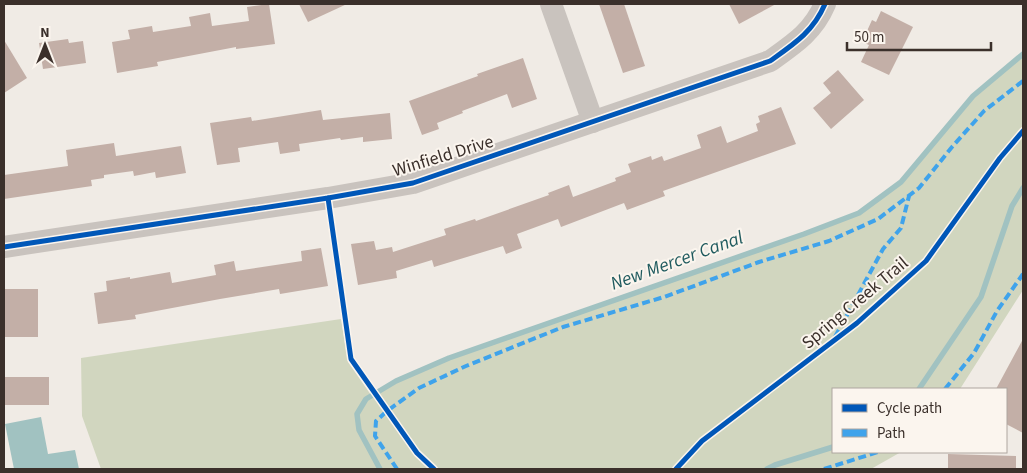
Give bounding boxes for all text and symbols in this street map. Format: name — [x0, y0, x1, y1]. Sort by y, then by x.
north arrow — [20, 20, 70, 70]
scale bar — [847, 20, 991, 52]
text: N — [40, 23, 50, 43]
text: 50 m — [854, 27, 884, 48]
street label: Winfield Drive — [390, 129, 497, 183]
water label: New Mercer Canal — [607, 224, 747, 298]
street label: Spring Creek Trail — [796, 251, 914, 355]
legend — [832, 388, 1007, 453]
text: Cycle path — [877, 398, 942, 419]
text: Path — [877, 423, 905, 444]

